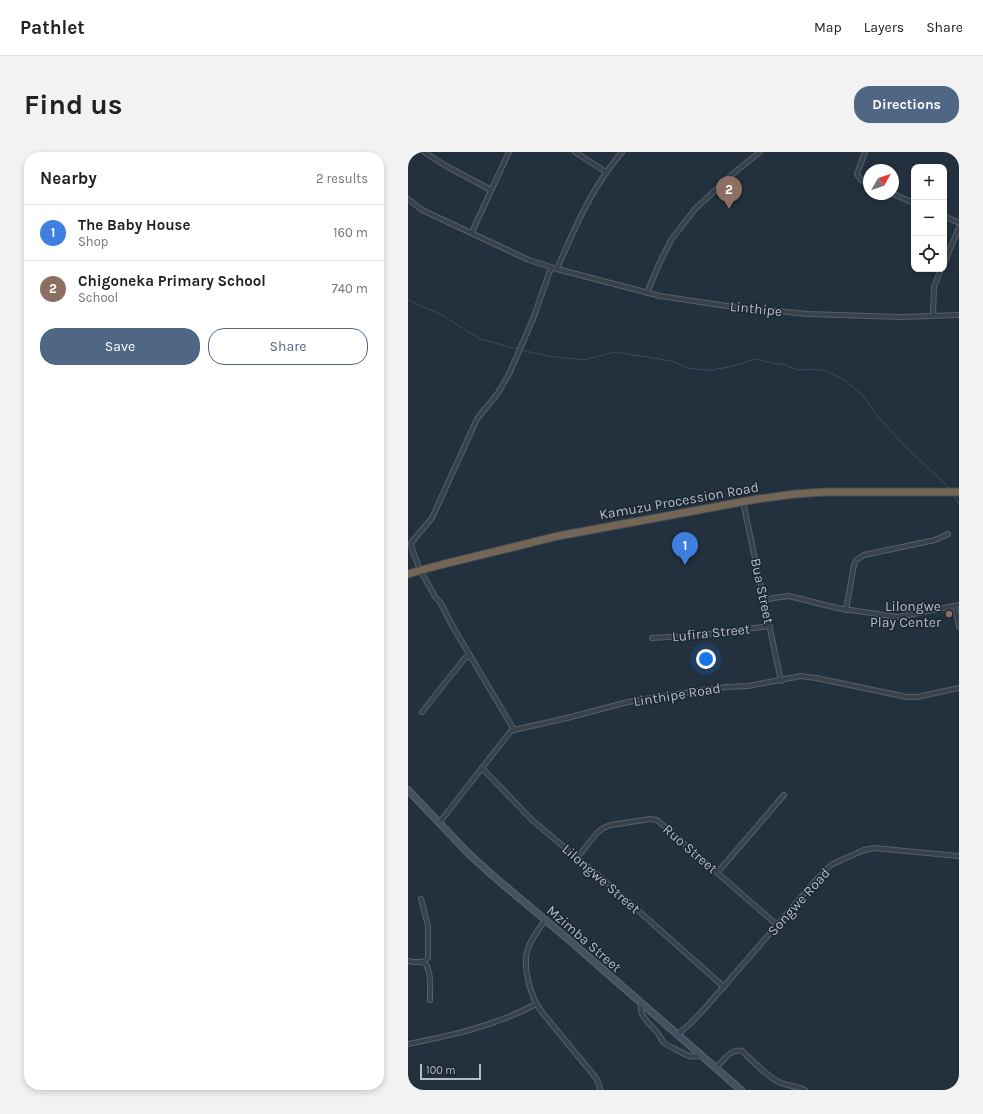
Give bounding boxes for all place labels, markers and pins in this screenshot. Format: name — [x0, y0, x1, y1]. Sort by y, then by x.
pin: 2 — [716, 176, 742, 209]
pin: 1 — [672, 532, 698, 565]
place label: Lilongwe Play Center — [870, 598, 942, 631]
marker: Lilongwe Play Center — [944, 609, 954, 619]

